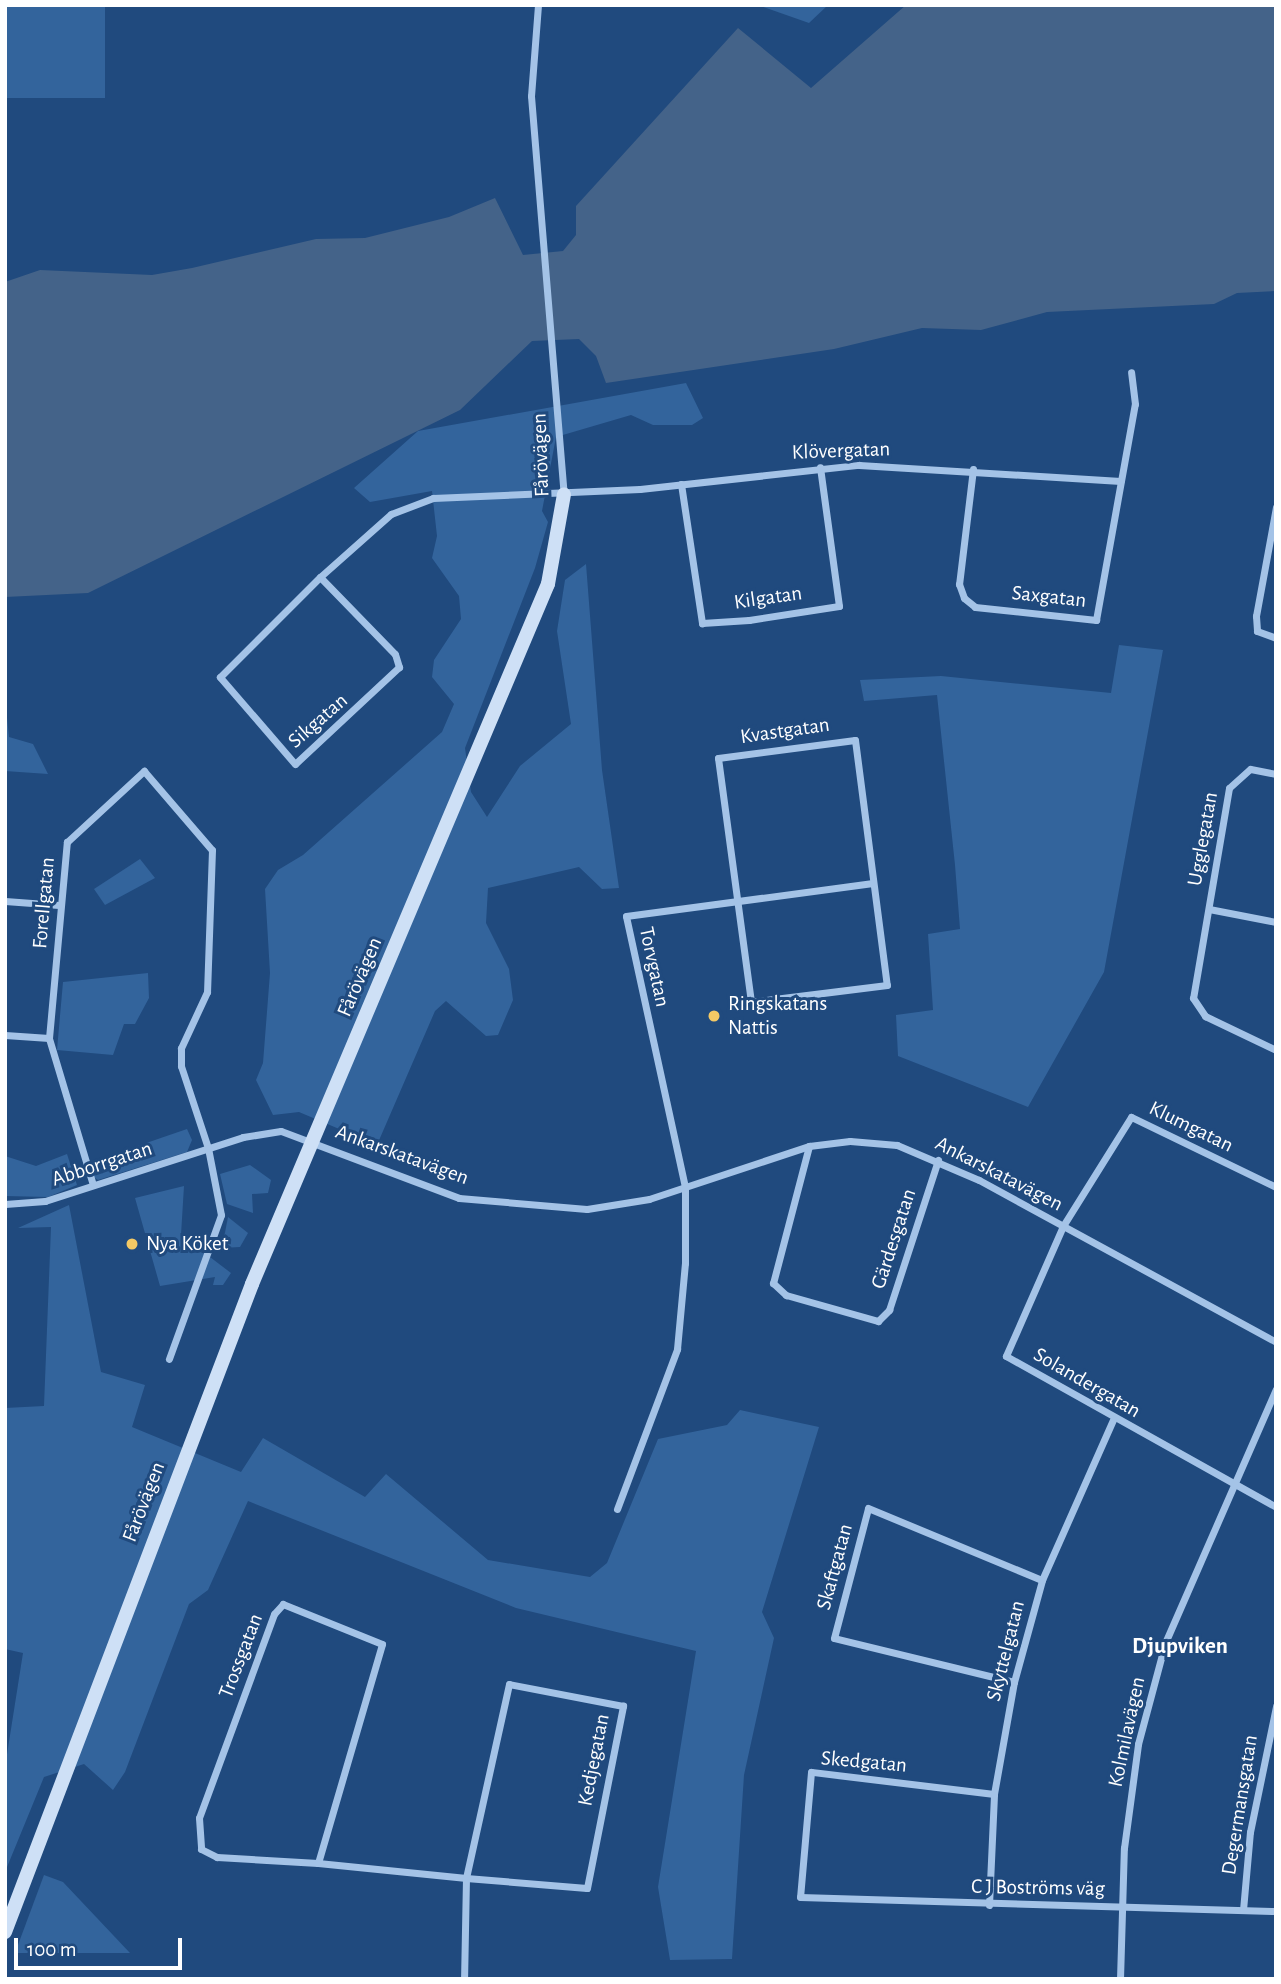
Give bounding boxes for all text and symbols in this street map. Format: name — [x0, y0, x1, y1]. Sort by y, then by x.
street label: Fårövägen — [527, 413, 555, 497]
street label: Klövergatan — [791, 437, 891, 465]
street label: Kilgatan — [732, 581, 804, 615]
street label: Saxgatan — [1011, 581, 1087, 613]
street label: Sikgatan — [283, 688, 353, 754]
street label: Kvastgatan — [739, 712, 831, 750]
street label: Ugglegatan — [1182, 790, 1224, 888]
street label: Forellgatan — [27, 856, 61, 950]
street label: Torvgatan — [633, 925, 675, 1009]
street label: Fårövägen — [332, 934, 388, 1020]
place label: Ringskatans Nattis — [728, 991, 827, 1041]
marker: Ringskatans Nattis — [706, 1008, 722, 1024]
street label: Klumgatan — [1145, 1096, 1237, 1158]
street label: Ankarskatavägen — [332, 1119, 472, 1191]
street label: Ankarskatavägen — [931, 1131, 1067, 1217]
street label: Abborrgatan — [49, 1136, 155, 1192]
street label: Gärdesgatan — [866, 1186, 922, 1292]
place label: Nya Köket — [146, 1231, 228, 1257]
marker: Nya Köket — [124, 1236, 140, 1252]
street label: Solandergatan — [1029, 1342, 1145, 1424]
street label: Fårövägen — [117, 1458, 171, 1546]
street label: Skaftgatan — [811, 1521, 859, 1613]
street label: Skyttelgatan — [981, 1598, 1031, 1704]
street label: Trossgatan — [213, 1610, 269, 1702]
district label: Djupviken — [1132, 1633, 1228, 1661]
street label: Kolmilavägen — [1103, 1675, 1151, 1789]
street label: Kedjegatan — [573, 1712, 615, 1808]
street label: Degermansgatan — [1217, 1733, 1263, 1877]
street label: Skedgatan — [820, 1746, 908, 1778]
street label: C J Boströms väg — [971, 1874, 1105, 1902]
scale bar — [18, 1924, 186, 1968]
text: 100 m — [27, 1939, 77, 1960]

